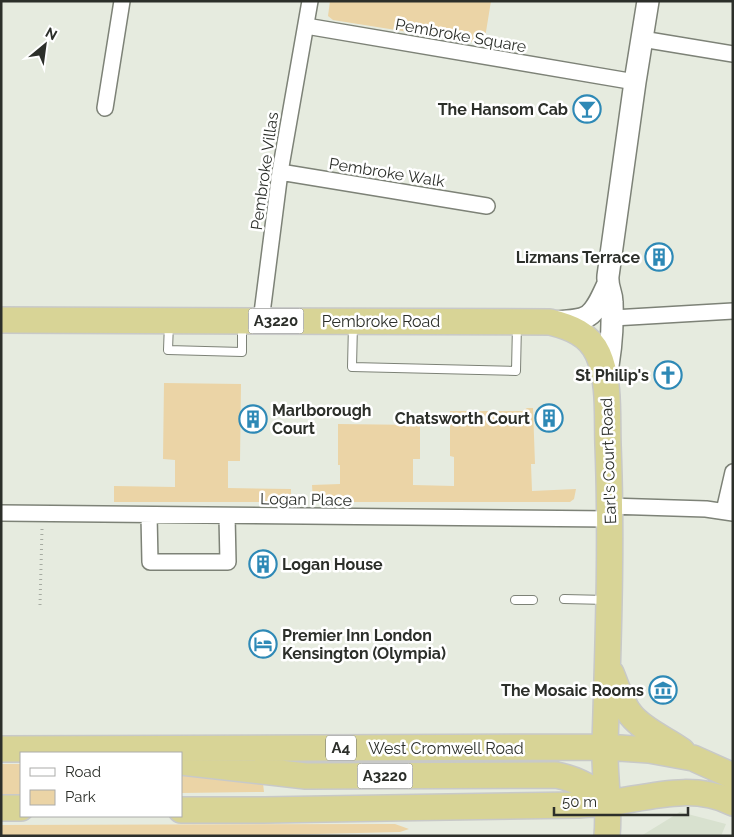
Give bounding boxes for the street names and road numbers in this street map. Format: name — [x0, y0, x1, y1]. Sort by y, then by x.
street label: Pembroke Square — [394, 15, 528, 56]
street label: Pembroke Villas — [247, 110, 282, 231]
street label: Pembroke Walk — [328, 154, 447, 191]
road number: A3220 — [248, 308, 304, 334]
street label: Pembroke Road — [322, 312, 440, 331]
street label: Earl's Court Road — [597, 397, 620, 524]
street label: Logan Place — [260, 489, 352, 510]
road number: A4 — [326, 736, 356, 760]
street label: West Cromwell Road — [368, 739, 524, 758]
road number: A3220 — [358, 764, 412, 788]

